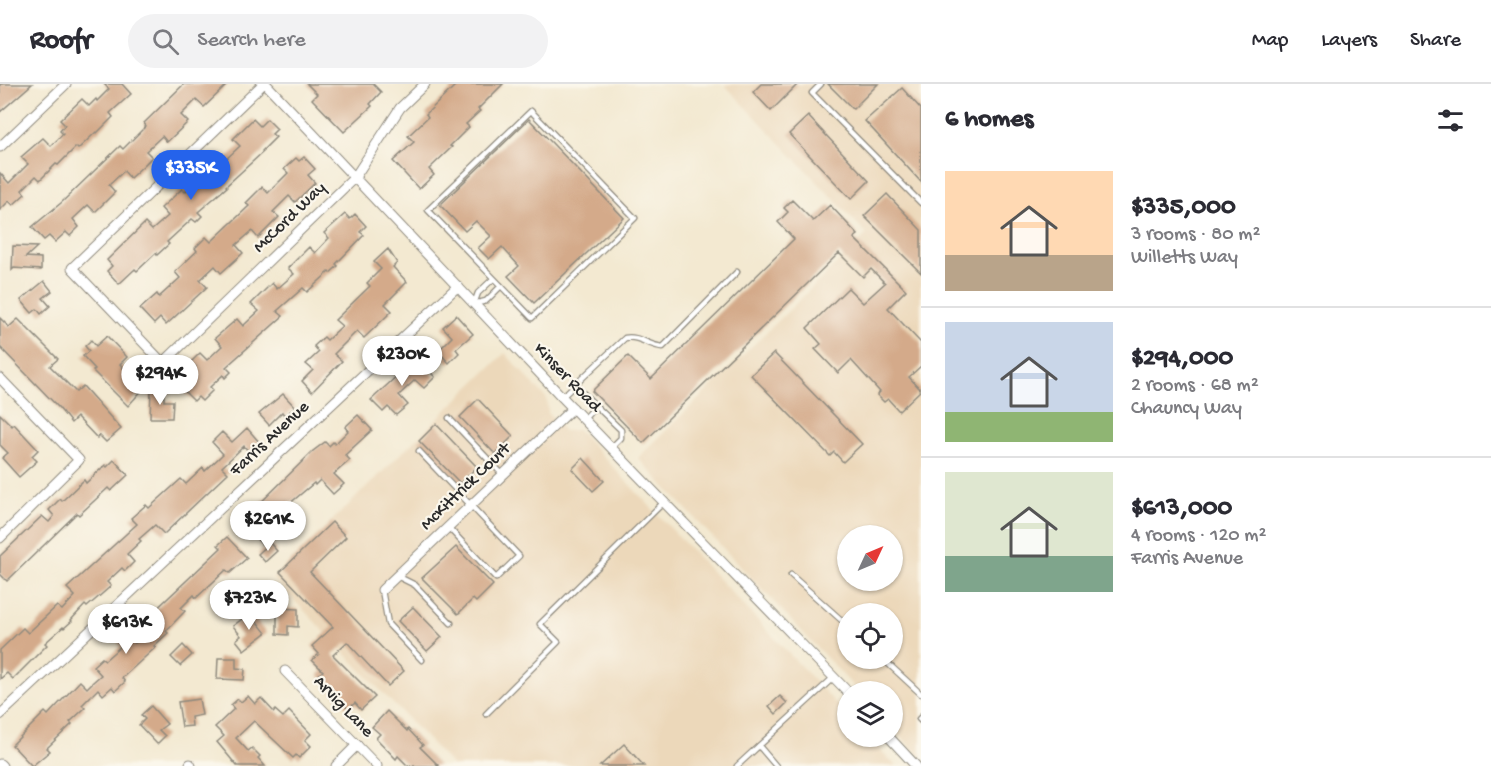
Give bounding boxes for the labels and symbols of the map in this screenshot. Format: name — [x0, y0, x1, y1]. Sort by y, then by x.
pin: $335K — [149, 150, 233, 201]
street label: McCord Way — [249, 178, 331, 258]
pin: $230K — [360, 336, 444, 387]
street label: Kinser Road — [529, 339, 606, 418]
pin: $294K — [118, 355, 202, 406]
street label: Farris Avenue — [225, 396, 315, 482]
street label: McKittrick Court — [417, 438, 517, 535]
pin: $261K — [226, 501, 310, 552]
north arrow — [837, 525, 903, 591]
pin: $723K — [207, 580, 291, 631]
pin: $613K — [84, 604, 168, 655]
street label: Arvig Lane — [308, 672, 378, 743]

